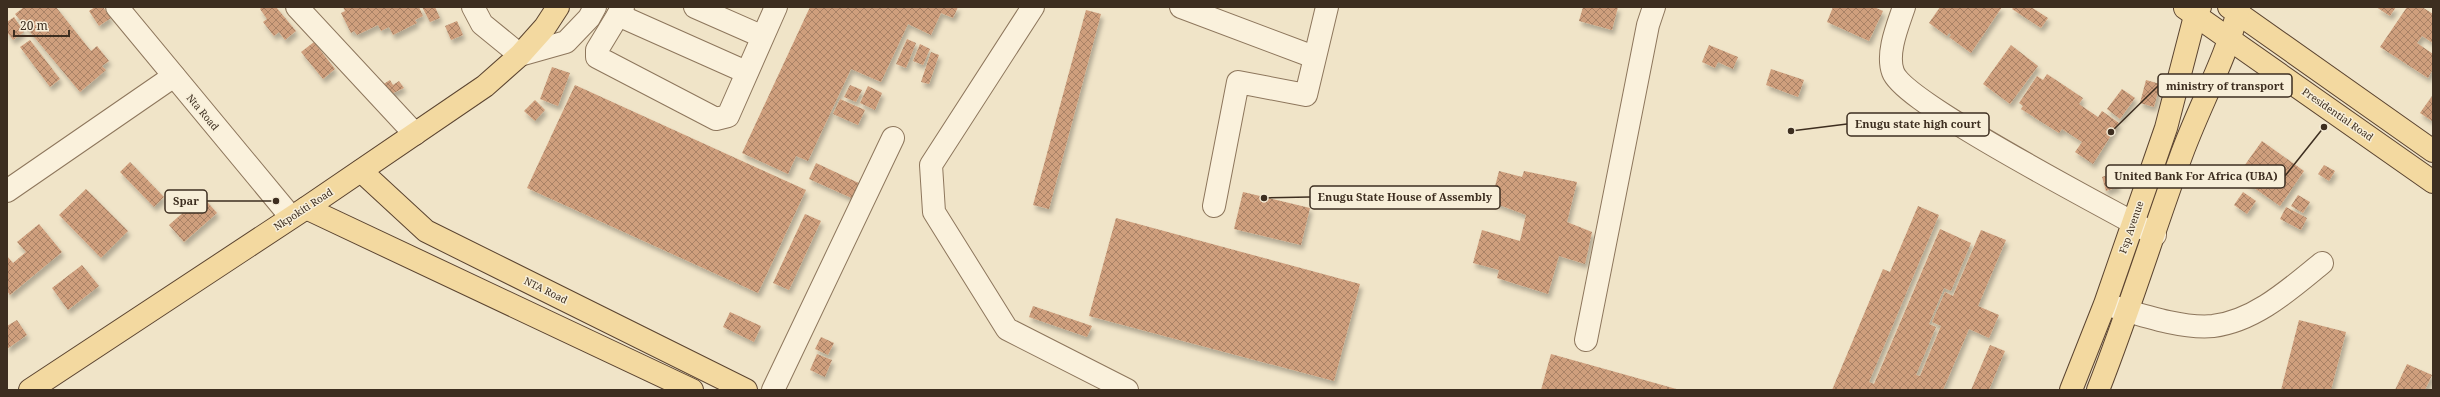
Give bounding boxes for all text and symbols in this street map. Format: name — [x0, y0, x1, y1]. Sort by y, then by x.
scale bar — [14, 12, 69, 38]
text: 20 m — [20, 17, 48, 34]
callout: ministry of transport — [2158, 74, 2292, 97]
text: ministry of transport — [2166, 78, 2285, 93]
street label: Presidential Road — [2300, 84, 2376, 144]
street label: Nta Road — [184, 91, 222, 133]
callout: Enugu state high court — [1847, 113, 1989, 136]
text: Enugu state high court — [1855, 116, 1981, 131]
callout: United Bank For Africa (UBA) — [2106, 165, 2285, 188]
text: United Bank For Africa (UBA) — [2114, 168, 2278, 183]
street label: Nkpokiti Road — [271, 185, 335, 233]
callout: Enugu State House of Assembly — [1310, 186, 1500, 209]
text: Enugu State House of Assembly — [1318, 189, 1493, 204]
callout: Spar — [165, 190, 207, 213]
text: Spar — [173, 193, 199, 208]
street label: Fsp Avenue — [2115, 199, 2147, 255]
street label: NTA Road — [522, 273, 570, 307]

